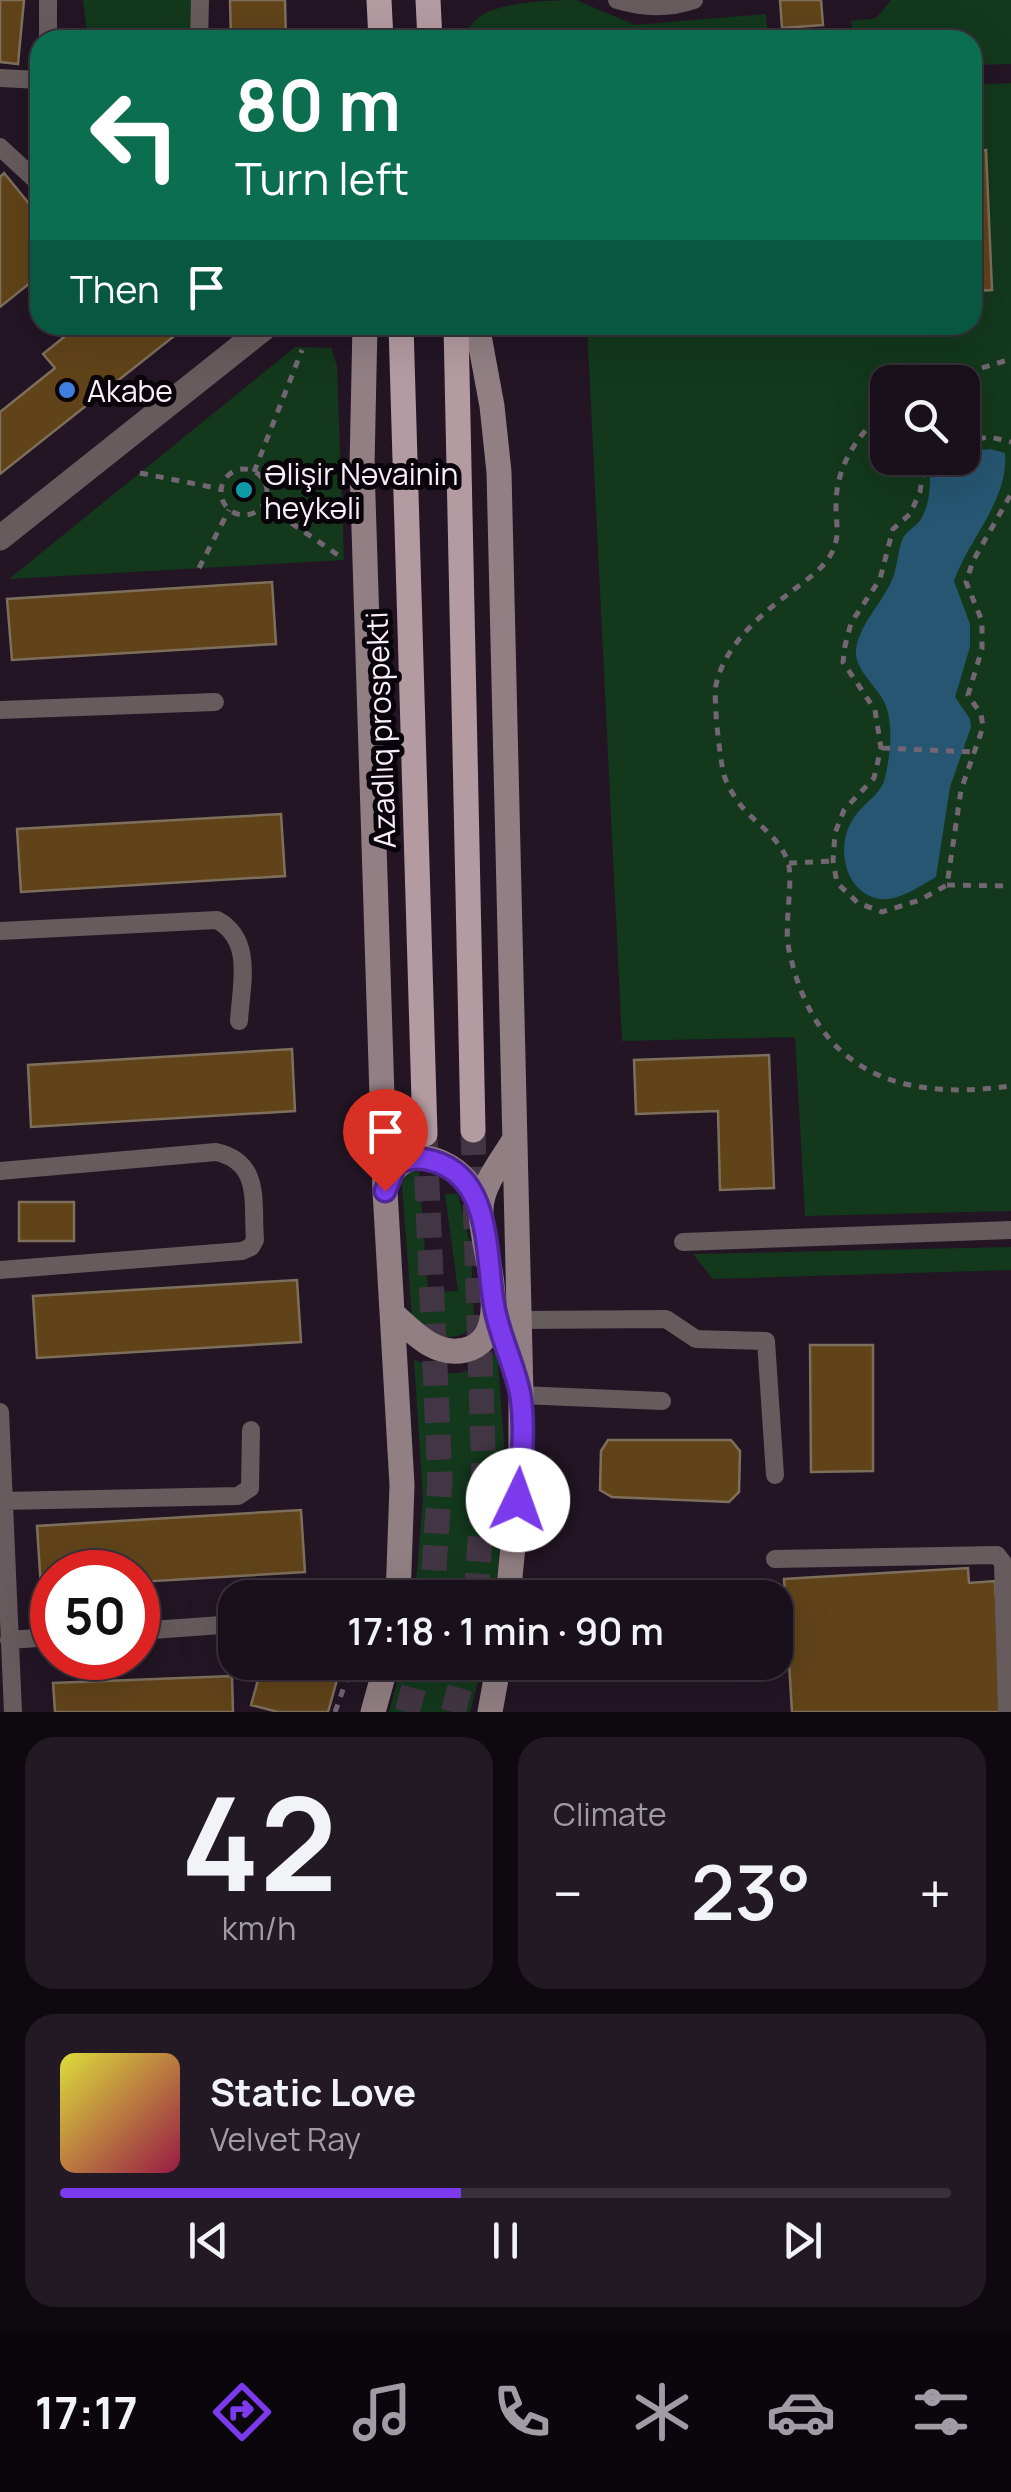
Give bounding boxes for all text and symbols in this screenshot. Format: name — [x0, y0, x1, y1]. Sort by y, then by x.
text: 80 m — [235, 56, 401, 152]
icon: left — [70, 70, 200, 200]
text: Turn left — [235, 147, 409, 209]
icon: arrive — [179, 260, 234, 315]
text: Then — [70, 262, 159, 314]
map controls — [870, 365, 980, 475]
button: search — [870, 365, 980, 475]
place label: Akabe — [87, 370, 173, 411]
marker: Akabe — [56, 379, 78, 401]
place label: Əlişir Nəvainin heykəli — [264, 453, 458, 528]
marker: Əlişir Nəvainin heykəli — [233, 479, 255, 501]
street label: Azadlıq prospekti — [355, 611, 405, 849]
pin — [343, 1089, 428, 1192]
icon: arrive — [358, 1104, 413, 1159]
position arrow — [466, 1448, 570, 1552]
speed limit sign: 50 — [30, 1550, 160, 1680]
text: 17:18 · 1 min · 90 m — [347, 1604, 664, 1656]
text: 42 — [181, 1752, 337, 1930]
text: Climate — [553, 1792, 667, 1836]
text: 23° — [691, 1840, 811, 1943]
text: − — [553, 1855, 583, 1931]
text: + — [919, 1855, 951, 1931]
text: km/h — [222, 1906, 296, 1950]
text: Static Love — [210, 2065, 416, 2117]
text: Velvet Ray — [210, 2117, 361, 2161]
icon: previous — [181, 2213, 236, 2268]
icon: pause — [478, 2213, 533, 2268]
icon: next — [775, 2213, 830, 2268]
icon: directions — [207, 2377, 277, 2447]
icon: music — [347, 2377, 417, 2447]
icon: phone — [487, 2377, 557, 2447]
icon: climate — [627, 2377, 697, 2447]
icon: car — [766, 2377, 836, 2447]
icon: filters — [906, 2377, 976, 2447]
text: 17:17 — [35, 2381, 138, 2443]

